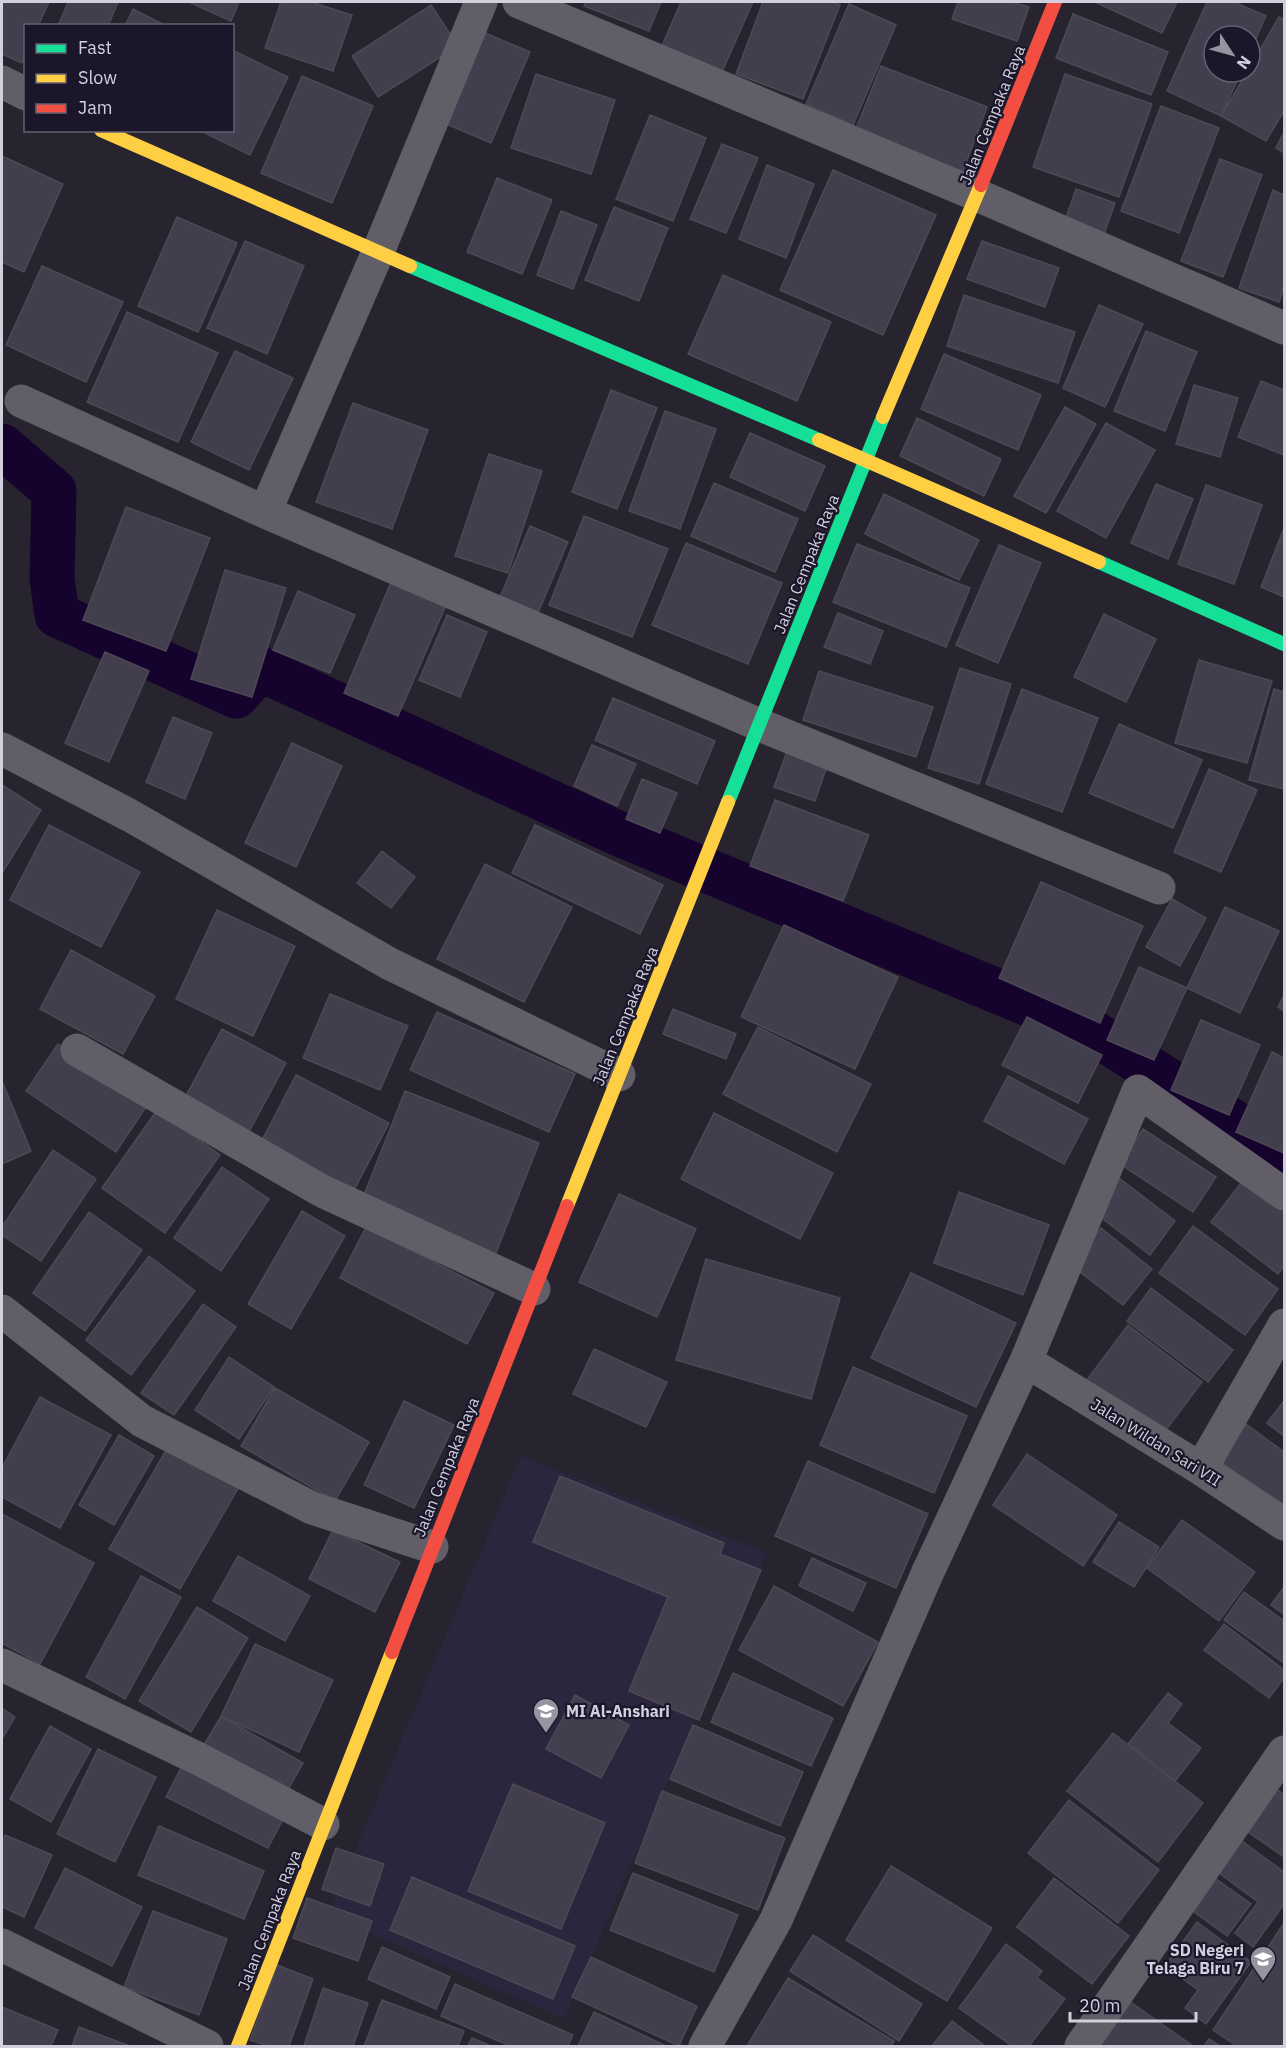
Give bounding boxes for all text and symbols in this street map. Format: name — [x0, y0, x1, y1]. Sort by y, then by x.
legend — [24, 24, 234, 132]
north arrow — [1202, 24, 1262, 84]
text: Fast — [78, 36, 112, 59]
street label: Jalan Cempaka Raya — [955, 42, 1029, 188]
text: N — [1233, 52, 1256, 73]
text: Slow — [78, 66, 117, 89]
text: Jam — [78, 96, 113, 119]
street label: Jalan Cempaka Raya — [769, 491, 843, 637]
street label: Jalan Cempaka Raya — [588, 943, 662, 1089]
street label: Jalan Cempaka Raya — [409, 1394, 483, 1540]
street label: Jalan Wildan Sari VII — [1087, 1394, 1225, 1490]
school or university icon: MI Al-Anshari — [531, 1696, 561, 1734]
place label: MI Al-Anshari — [566, 1701, 670, 1721]
street label: Jalan Cempaka Raya — [233, 1847, 305, 1993]
place label: SD Negeri Telaga Biru 7 — [1146, 1940, 1244, 1978]
school or university icon: SD Negeri Telaga Biru 7 — [1248, 1944, 1278, 1982]
scale bar — [1070, 1985, 1196, 2023]
text: 20 m — [1079, 1994, 1121, 2017]

